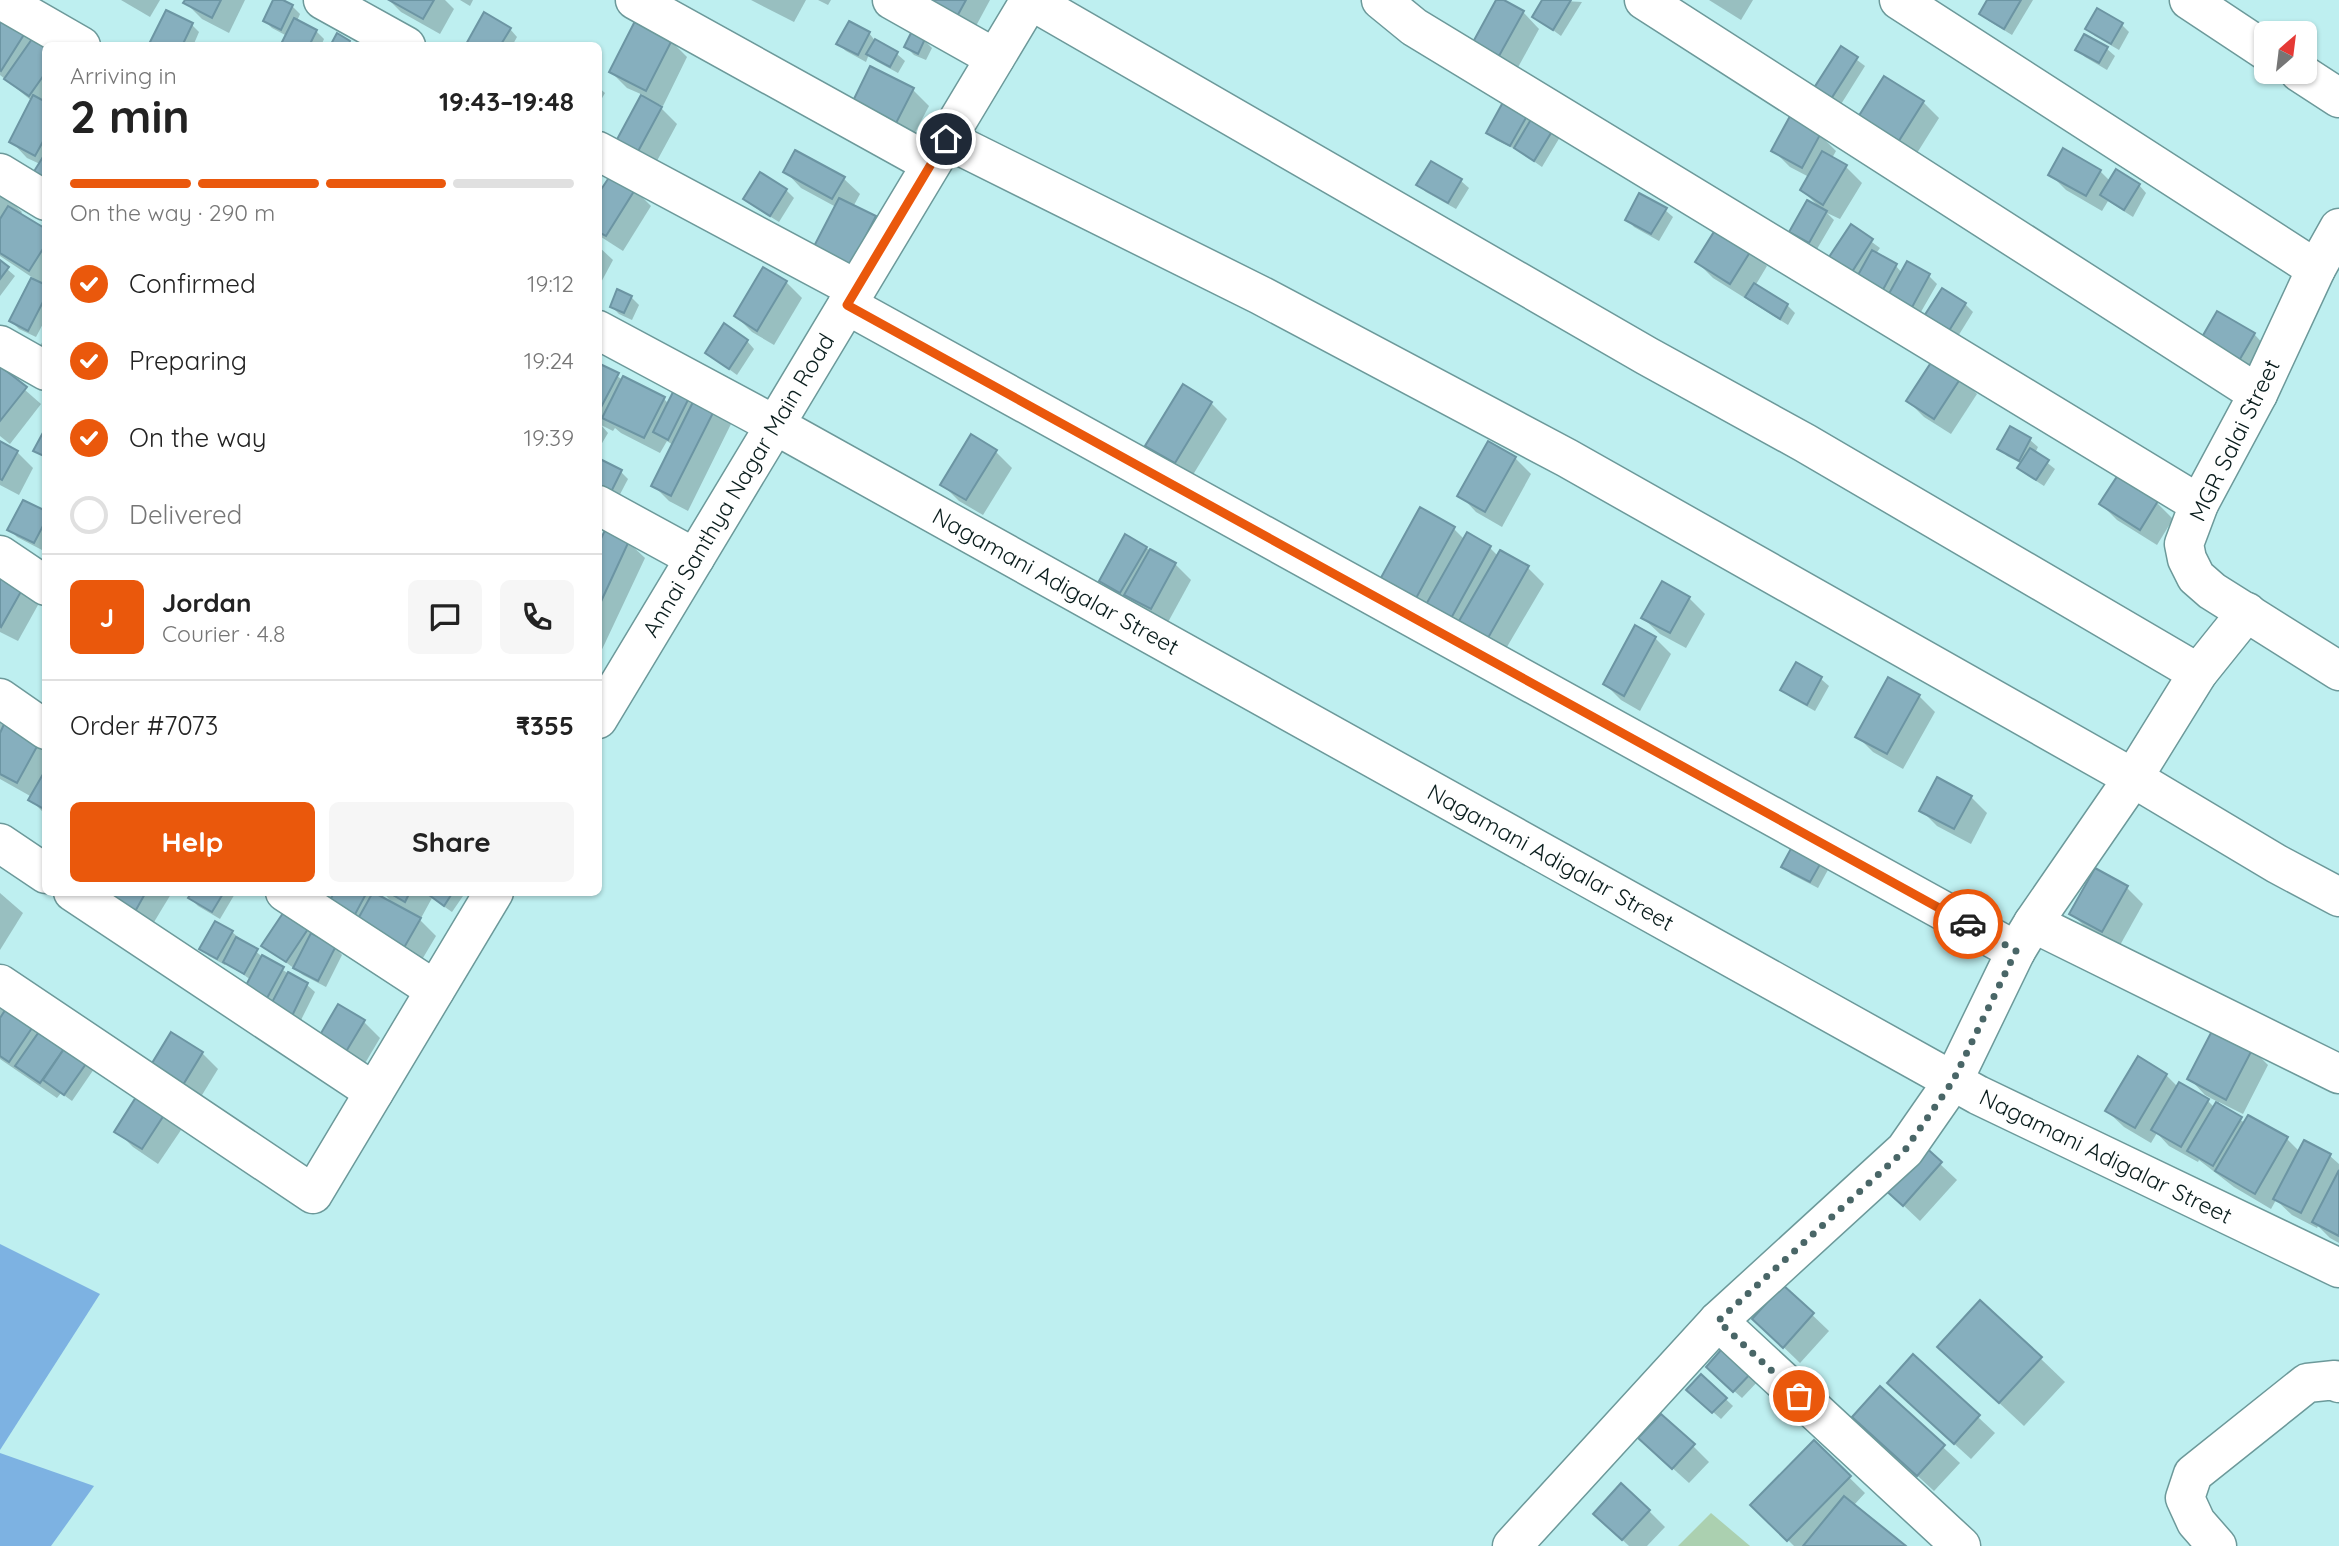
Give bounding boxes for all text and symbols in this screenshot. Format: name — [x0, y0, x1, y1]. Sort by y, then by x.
north arrow — [2254, 21, 2317, 84]
map controls — [2254, 21, 2317, 84]
text: Arriving in — [70, 61, 177, 90]
text: 19:43–19:48 — [439, 85, 574, 118]
text: 2 min — [70, 87, 190, 145]
pin — [916, 109, 976, 169]
icon: home — [927, 120, 965, 158]
text: On the way · 290 m — [70, 198, 275, 227]
icon: check — [70, 265, 108, 303]
text: Confirmed — [129, 267, 256, 300]
text: 19:12 — [527, 269, 574, 298]
street label: Annai Santhya Nagar Main Road — [636, 328, 840, 642]
icon: check — [70, 342, 108, 380]
text: Preparing — [129, 344, 247, 377]
text: 19:24 — [524, 346, 574, 375]
street label: MGR Salai Street — [2182, 354, 2286, 526]
icon: check — [70, 419, 108, 457]
text: On the way — [129, 421, 267, 454]
text: 19:39 — [523, 423, 574, 452]
text: Delivered — [129, 498, 242, 531]
street label: Nagamani Adigalar Street — [928, 501, 1185, 661]
button: chat — [408, 580, 482, 654]
button: phone — [500, 580, 574, 654]
text: Jordan — [162, 586, 251, 619]
text: J — [100, 601, 114, 634]
text: Courier · 4.8 — [162, 619, 285, 648]
text: Order #7073 — [70, 709, 218, 742]
text: ₹355 — [516, 709, 574, 742]
street label: Nagamani Adigalar Street — [1423, 777, 1680, 937]
button: Help — [70, 802, 315, 882]
button: Share — [329, 802, 574, 882]
courier — [1933, 889, 2003, 959]
icon: car — [1949, 905, 1987, 943]
street label: Nagamani Adigalar Street — [1975, 1082, 2237, 1230]
pin — [1769, 1366, 1829, 1426]
icon: bag — [1780, 1377, 1818, 1415]

